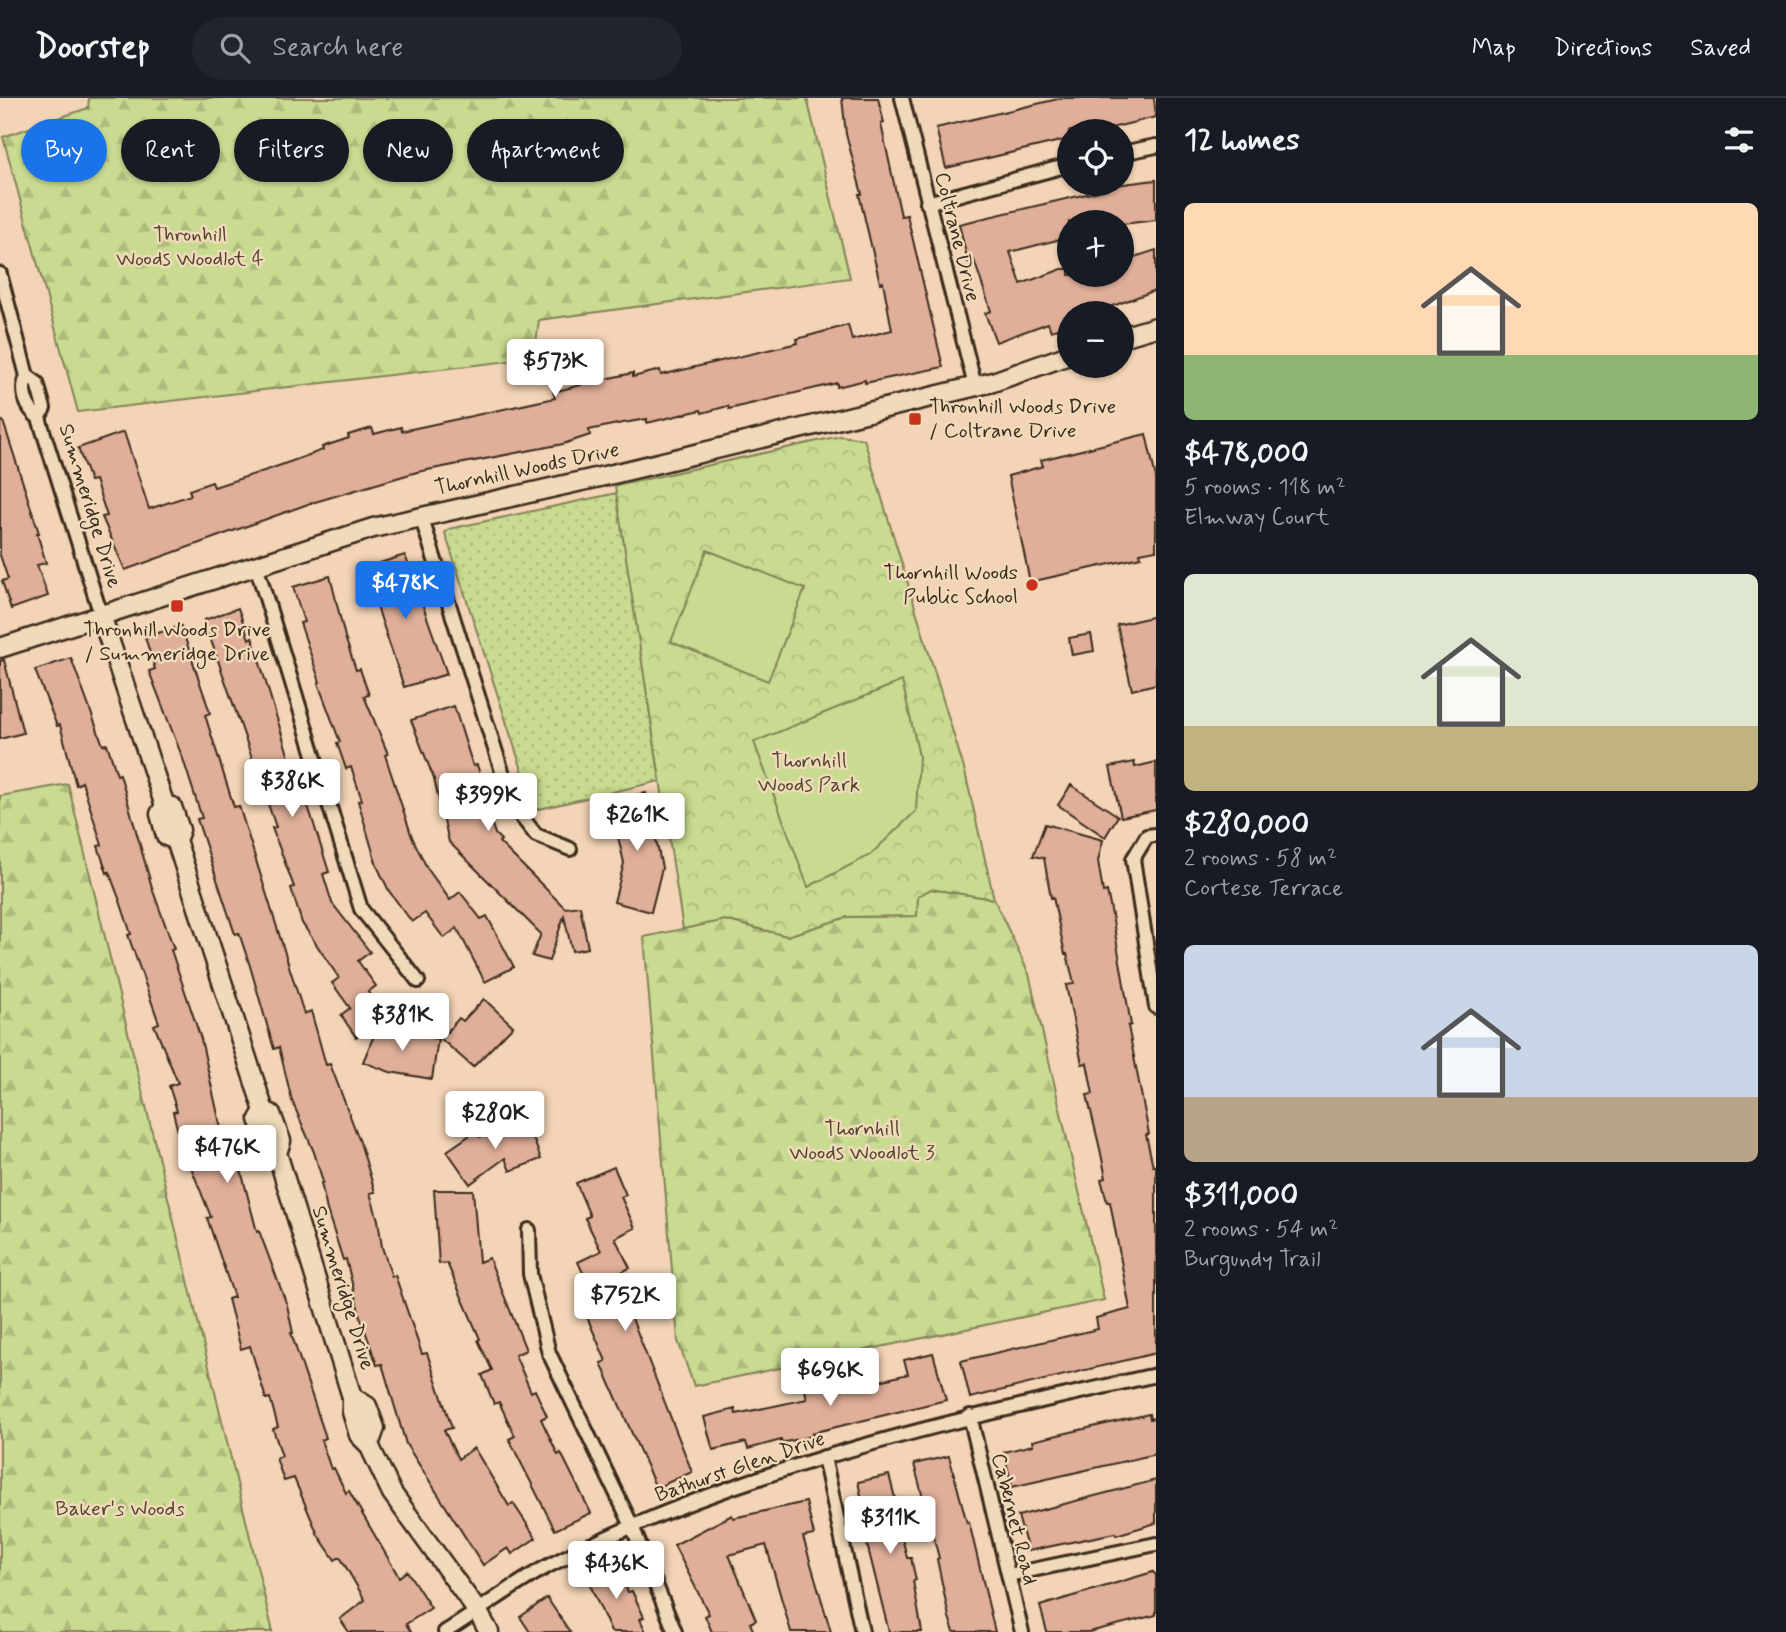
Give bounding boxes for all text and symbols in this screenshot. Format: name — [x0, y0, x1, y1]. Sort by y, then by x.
search box — [192, 17, 682, 80]
text: Doorstep — [35, 26, 150, 70]
icon: search — [216, 29, 254, 67]
text: Search here — [272, 31, 403, 65]
text: Map — [1472, 33, 1516, 64]
text: Directions — [1554, 33, 1652, 64]
text: Saved — [1690, 33, 1751, 64]
chip: Buy — [21, 119, 107, 182]
chip: Rent — [121, 119, 220, 182]
chip: Filters — [234, 119, 349, 182]
chip: New — [363, 119, 453, 182]
chip: Apartment — [467, 119, 624, 182]
map controls — [1057, 119, 1134, 378]
button: locate — [1057, 119, 1134, 196]
text: 12 homes — [1184, 121, 1300, 160]
icon: filters — [1720, 121, 1758, 159]
street label: Coltrane Drive — [927, 169, 987, 305]
button: + — [1057, 210, 1134, 287]
park label: Thronhill Woods Woodlot 4 — [116, 221, 264, 273]
icon: home — [1408, 248, 1534, 374]
button: − — [1057, 301, 1134, 378]
pin: $573K — [506, 340, 604, 399]
text: $573K — [523, 347, 587, 377]
place label: Thronhill Woods Drive / Coltrane Drive — [929, 393, 1116, 445]
marker: Thronhill Woods Drive / Coltrane Drive — [907, 411, 923, 427]
street label: Summeridge Drive — [51, 420, 128, 592]
text: $478,000 — [1184, 434, 1309, 473]
street label: Thornhill Woods Drive — [432, 436, 622, 502]
text: 5 rooms · 118 m² — [1184, 473, 1346, 503]
text: Elmway Court — [1184, 503, 1329, 533]
place label: Thornhill Woods Public School — [883, 559, 1018, 611]
pin: $478K — [356, 561, 454, 621]
text: $478K — [371, 569, 439, 599]
marker: Thornhill Woods Public School — [1024, 577, 1040, 593]
marker: Thronhill Woods Drive / Summeridge Drive — [169, 598, 185, 614]
place label: Thronhill Woods Drive / Summeridge Drive — [83, 616, 271, 669]
icon: home — [1408, 619, 1534, 745]
park label: Thornhill Woods Park — [758, 747, 860, 799]
pin: $386K — [243, 760, 341, 819]
text: $386K — [260, 767, 324, 797]
pin: $399K — [439, 774, 537, 833]
text: $399K — [455, 781, 521, 811]
pin: $261K — [588, 794, 686, 853]
text: $261K — [606, 801, 668, 831]
text: $280,000 — [1184, 805, 1309, 844]
text: 2 rooms · 58 m² — [1184, 844, 1337, 874]
text: Cortese Terrace — [1184, 874, 1343, 904]
icon: home — [1408, 990, 1534, 1116]
pin: $381K — [353, 993, 451, 1053]
text: $381K — [371, 1001, 433, 1031]
pin: $280K — [446, 1091, 544, 1151]
text: $280K — [461, 1099, 529, 1129]
park label: Thornhill Woods Woodlot 3 — [789, 1115, 935, 1167]
pin: $476K — [178, 1126, 276, 1185]
text: $476K — [194, 1133, 260, 1163]
text: $311,000 — [1184, 1176, 1298, 1215]
street label: Summeridge Drive — [304, 1202, 381, 1374]
text: 2 rooms · 54 m² — [1184, 1215, 1338, 1245]
text: Burgundy Trail — [1184, 1245, 1321, 1275]
pin: $752K — [576, 1274, 674, 1333]
text: $752K — [590, 1281, 660, 1311]
pin: $696K — [781, 1348, 879, 1408]
text: $696K — [797, 1356, 863, 1386]
street label: Bathurst Glen Drive — [651, 1425, 829, 1509]
street label: Cabernet Road — [984, 1450, 1044, 1588]
park label: Baker's Woods — [55, 1495, 185, 1523]
pin: $311K — [841, 1496, 939, 1556]
text: $311K — [861, 1504, 920, 1534]
pin: $436K — [567, 1542, 665, 1601]
text: $436K — [584, 1549, 648, 1579]

